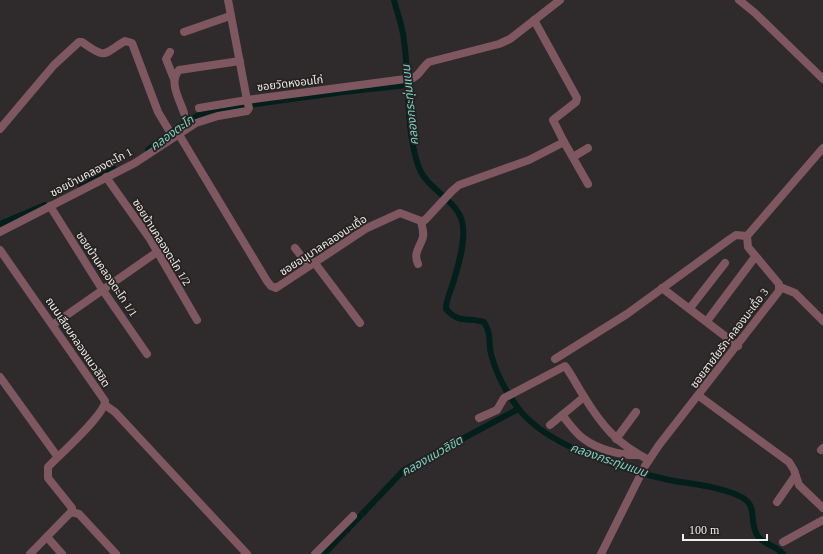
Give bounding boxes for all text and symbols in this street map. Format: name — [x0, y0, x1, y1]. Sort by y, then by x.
water label: คลองกระทุ่มแบน — [399, 63, 422, 146]
street label: ซอยวัดหงอนไก่ — [256, 73, 324, 93]
water label: คลองตะโก — [148, 112, 197, 153]
street label: ซอยบ้านคลองตะโก 1 — [48, 145, 134, 199]
street label: ซอยบ้านคลองตะโก 1/2 — [131, 197, 193, 287]
street label: ซอยอนุบาลคลองมะเดื่อ — [276, 211, 369, 278]
street label: ซอยบ้านคลองตะโก 1/1 — [74, 229, 140, 319]
street label: ซอยสายใยรัก-คลองมะเดื่อ 3 — [686, 284, 771, 390]
street label: ถนนเลียบคลองแนวลิขิต — [44, 295, 112, 389]
water label: คลองแนวลิขิต — [399, 432, 466, 479]
water label: คลองกระทุ่มแบน — [568, 440, 650, 481]
scale bar — [683, 516, 767, 542]
text: 100 m — [689, 523, 720, 537]

